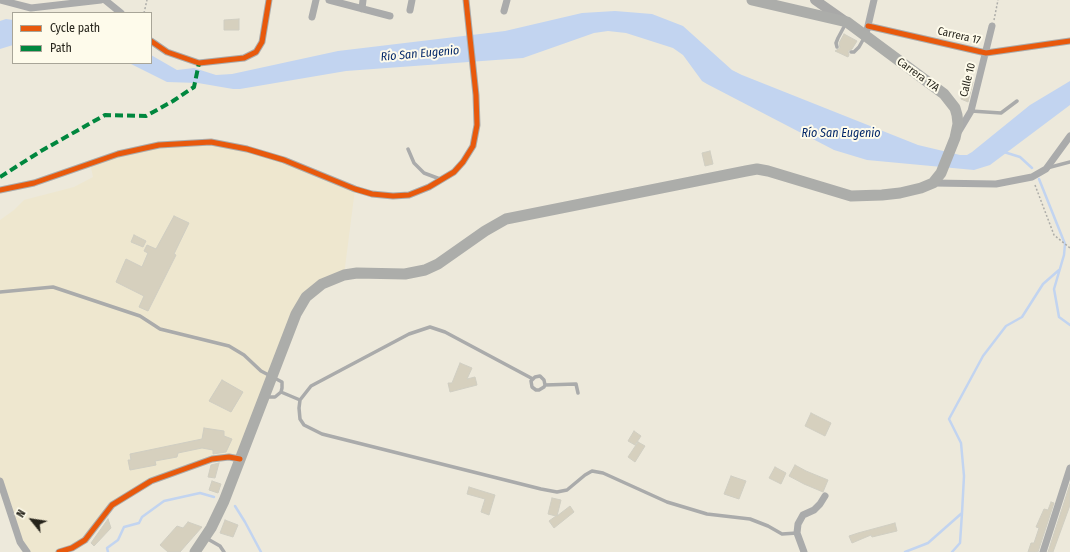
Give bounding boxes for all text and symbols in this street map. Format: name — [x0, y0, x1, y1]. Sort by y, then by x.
legend — [12, 12, 152, 64]
text: Cycle path — [50, 21, 100, 35]
street label: Carrera 17 — [936, 25, 982, 47]
text: Path — [50, 41, 72, 55]
water label: Río San Eugenio — [380, 43, 460, 65]
street label: Carrera 17A — [894, 55, 942, 95]
street label: Calle 10 — [957, 62, 979, 98]
water label: Río San Eugenio — [802, 127, 880, 141]
north arrow — [12, 500, 52, 540]
text: N — [14, 508, 28, 520]

